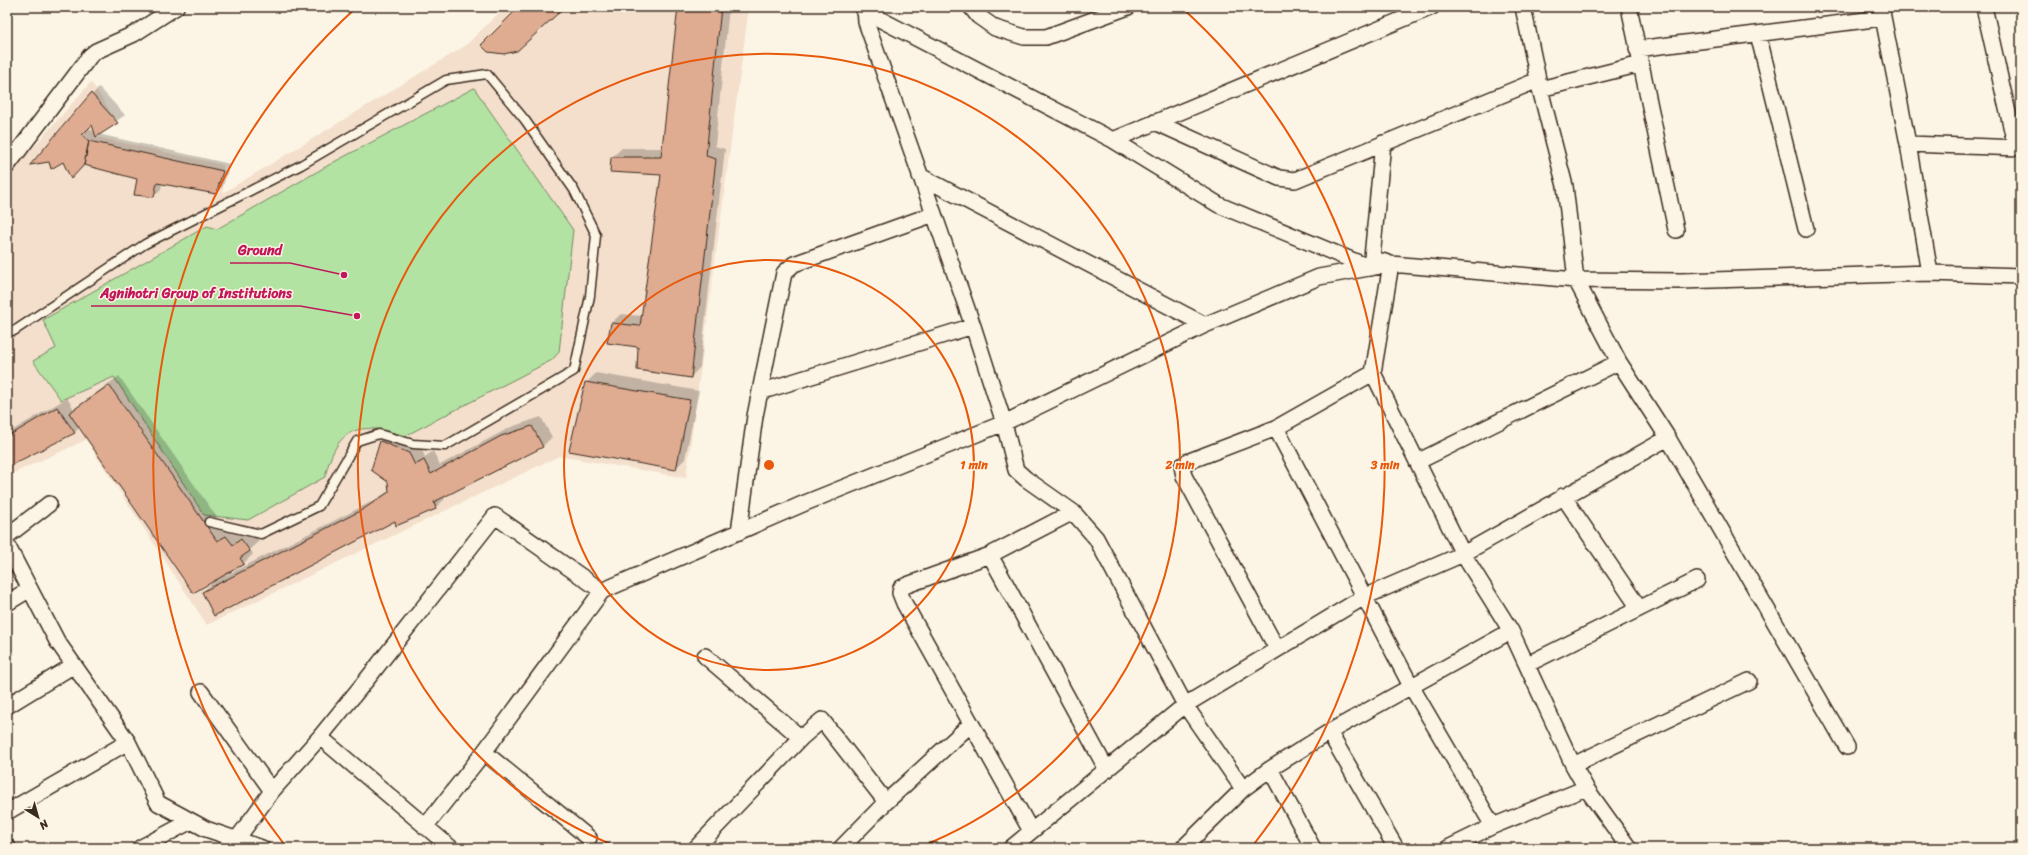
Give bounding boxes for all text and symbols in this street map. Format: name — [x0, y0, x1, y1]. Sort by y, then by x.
callout: Ground — [230, 237, 290, 263]
text: Ground — [237, 238, 284, 263]
callout: Agnihotri Group of Institutions — [91, 280, 300, 306]
text: Agnihotri Group of Institutions — [99, 281, 292, 306]
text: 1 min — [960, 454, 988, 476]
text: 2 min — [1164, 454, 1195, 476]
text: 3 min — [1370, 454, 1400, 476]
centre of rings — [762, 458, 776, 472]
north arrow — [18, 797, 58, 837]
text: N — [35, 814, 53, 835]

